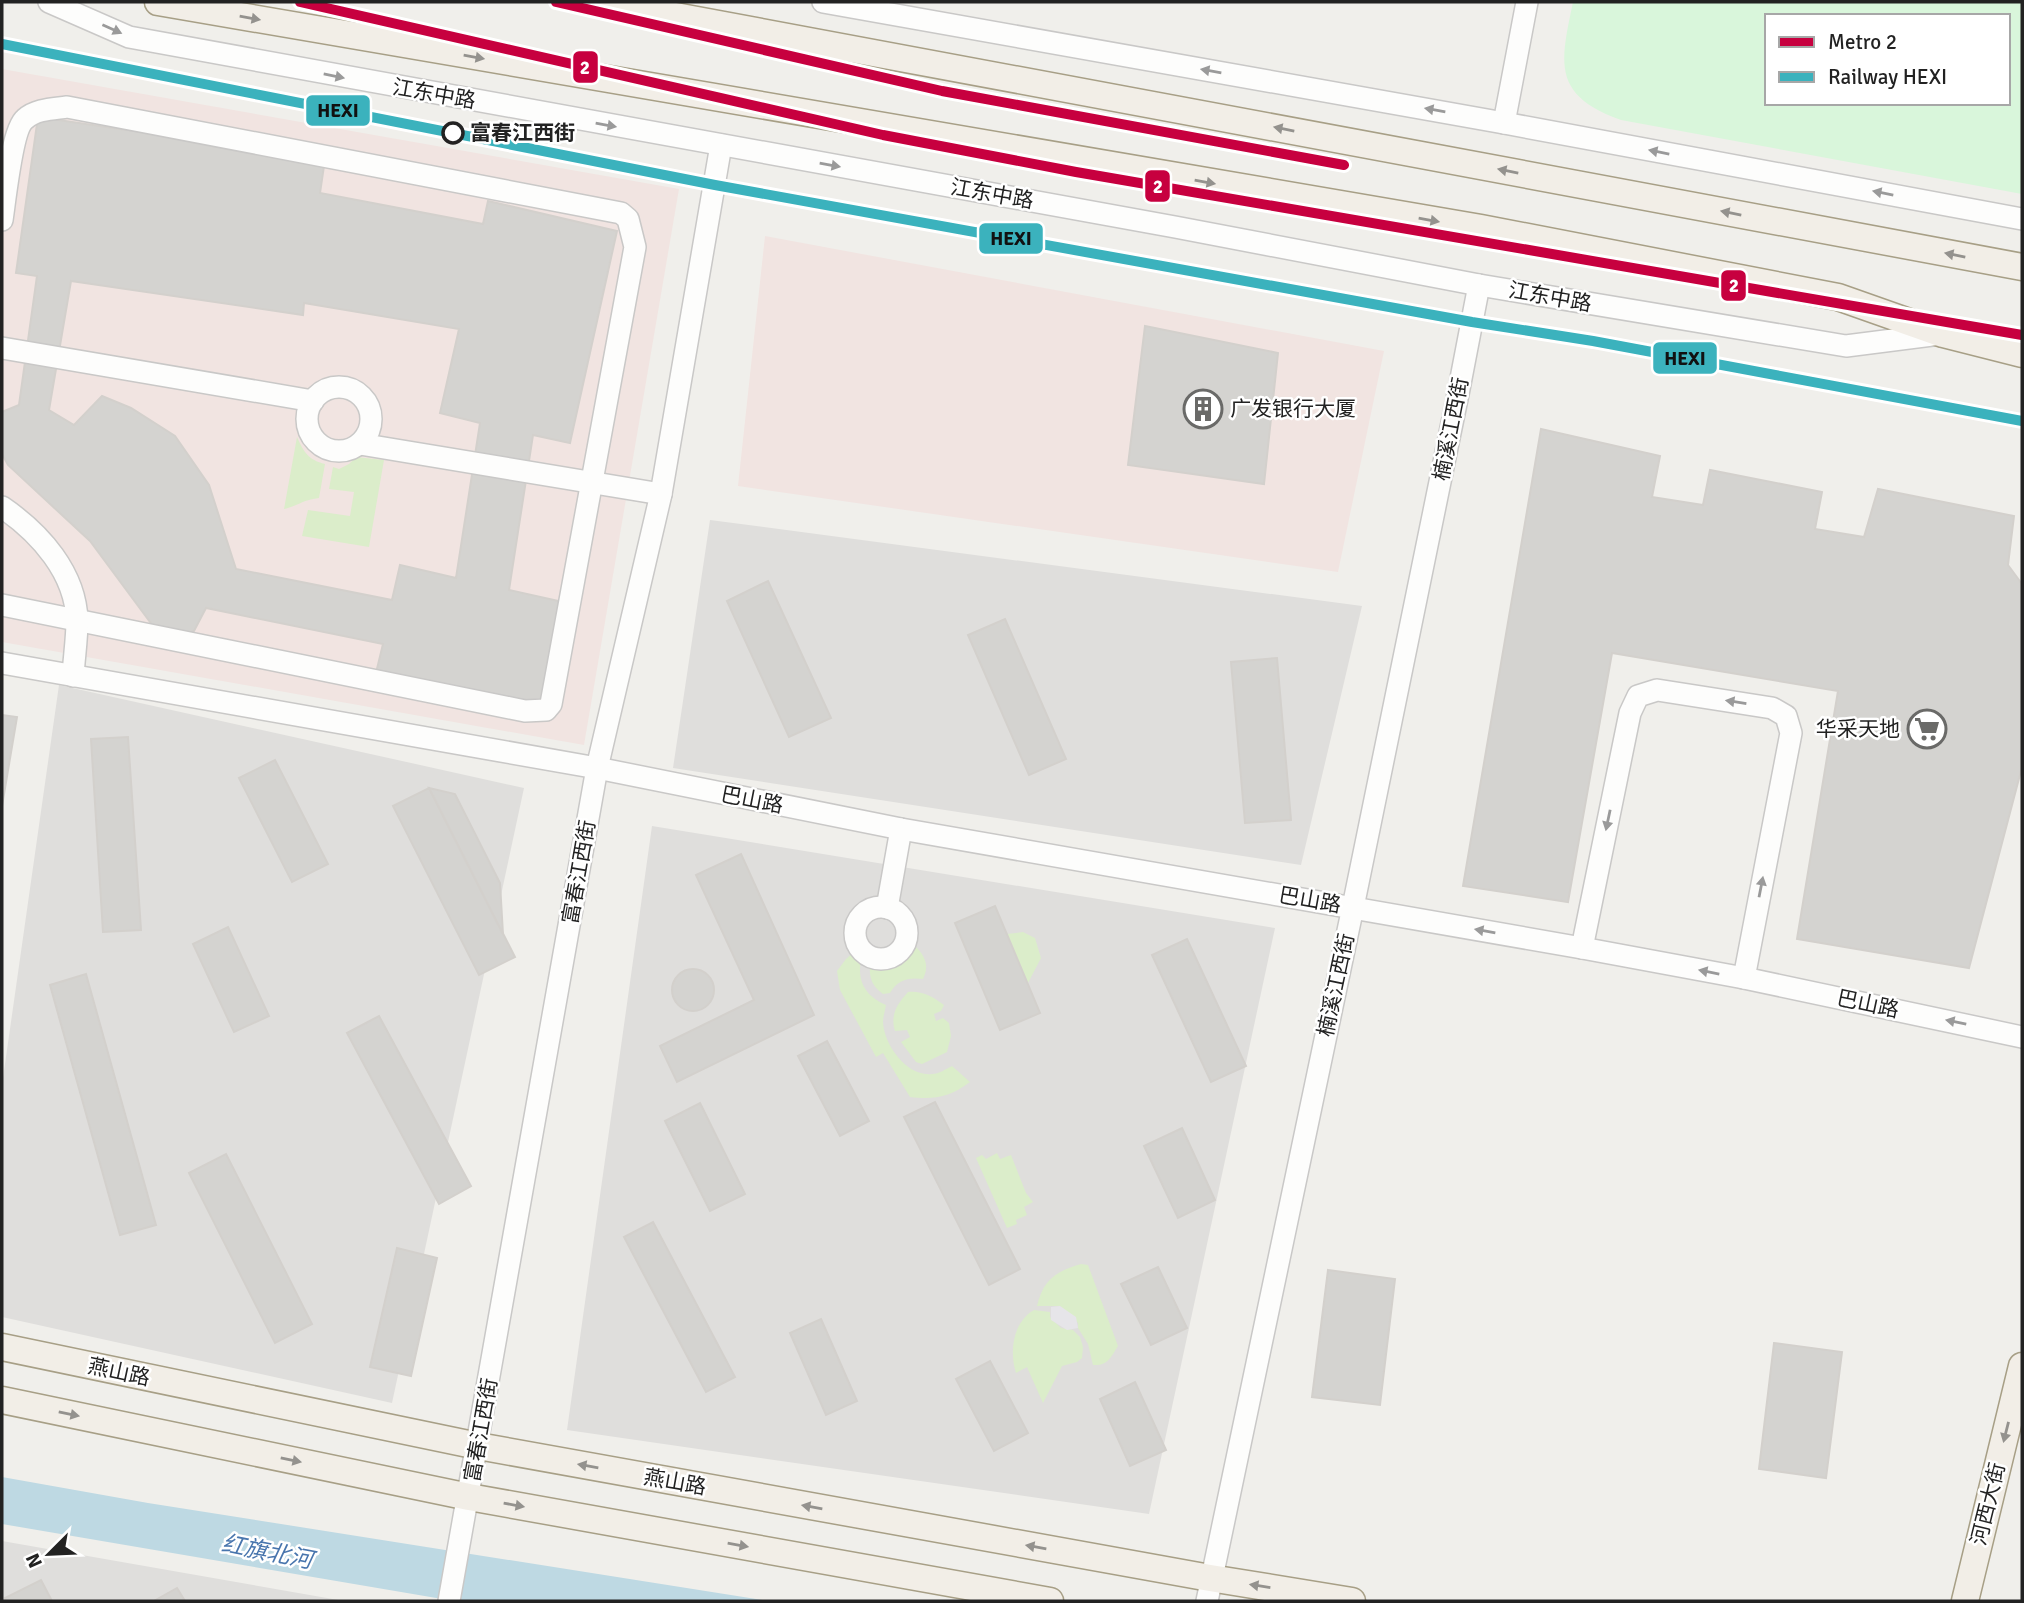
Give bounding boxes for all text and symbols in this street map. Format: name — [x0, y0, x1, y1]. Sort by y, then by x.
one-way arrow — [239, 13, 261, 24]
legend — [1765, 14, 2010, 105]
one-way arrow — [102, 23, 122, 35]
text: Metro 2 — [1828, 29, 1897, 55]
line badge: 2 — [572, 50, 599, 84]
one-way arrow — [463, 52, 485, 63]
text: 2 — [580, 56, 590, 80]
text: Railway HEXI — [1828, 64, 1947, 90]
one-way arrow — [1200, 65, 1222, 76]
one-way arrow — [323, 70, 345, 81]
street label: 江东中路 — [390, 74, 478, 114]
line badge: HEXI — [305, 94, 371, 127]
text: HEXI — [317, 99, 359, 123]
one-way arrow — [1424, 105, 1446, 116]
place label: 富春江西街 — [470, 120, 575, 146]
one-way arrow — [595, 120, 617, 131]
marker: 富春江西街 — [442, 122, 464, 144]
one-way arrow — [1273, 123, 1295, 134]
one-way arrow — [1648, 146, 1670, 157]
one-way arrow — [819, 160, 841, 171]
one-way arrow — [1497, 165, 1519, 176]
line badge: 2 — [1144, 169, 1171, 203]
street label: 江东中路 — [948, 174, 1036, 214]
text: 2 — [1153, 175, 1163, 199]
one-way arrow — [1194, 177, 1216, 188]
one-way arrow — [1872, 187, 1894, 198]
one-way arrow — [1720, 207, 1742, 218]
one-way arrow — [1418, 215, 1440, 226]
line badge: HEXI — [978, 222, 1044, 255]
text: HEXI — [990, 227, 1032, 251]
one-way arrow — [1944, 249, 1966, 260]
line badge: 2 — [1720, 269, 1747, 302]
text: 2 — [1729, 274, 1739, 298]
street label: 江东中路 — [1506, 277, 1594, 317]
line badge: HEXI — [1652, 341, 1718, 375]
text: HEXI — [1664, 347, 1706, 371]
street label: 楠溪江西街 — [1428, 375, 1474, 483]
building icon: 广发银行大厦 — [1182, 388, 1224, 430]
place label: 广发银行大厦 — [1230, 396, 1356, 422]
one-way arrow — [1725, 696, 1747, 707]
supermarket icon: 华采天地 — [1906, 708, 1948, 750]
place label: 华采天地 — [1816, 716, 1900, 742]
street label: 巴山路 — [719, 781, 785, 819]
one-way arrow — [1603, 809, 1614, 831]
street label: 富春江西街 — [557, 818, 601, 926]
one-way arrow — [1756, 876, 1767, 898]
street label: 巴山路 — [1277, 882, 1343, 918]
one-way arrow — [1474, 925, 1496, 936]
street label: 楠溪江西街 — [1312, 931, 1360, 1039]
one-way arrow — [1698, 966, 1720, 977]
street label: 巴山路 — [1834, 985, 1902, 1023]
one-way arrow — [1945, 1017, 1967, 1028]
street label: 燕山路 — [85, 1353, 153, 1391]
street label: 富春江西街 — [459, 1376, 503, 1484]
one-way arrow — [58, 1408, 80, 1419]
one-way arrow — [2000, 1421, 2011, 1443]
one-way arrow — [280, 1455, 302, 1466]
street label: 河西大街 — [1965, 1460, 2011, 1548]
one-way arrow — [577, 1461, 599, 1472]
street label: 燕山路 — [642, 1464, 708, 1500]
one-way arrow — [503, 1500, 525, 1511]
one-way arrow — [801, 1501, 823, 1512]
north arrow — [14, 1519, 84, 1589]
water label: 红旗北河 — [219, 1529, 319, 1576]
one-way arrow — [727, 1540, 749, 1551]
one-way arrow — [1025, 1541, 1047, 1552]
text: N — [21, 1550, 48, 1571]
one-way arrow — [1249, 1580, 1271, 1591]

